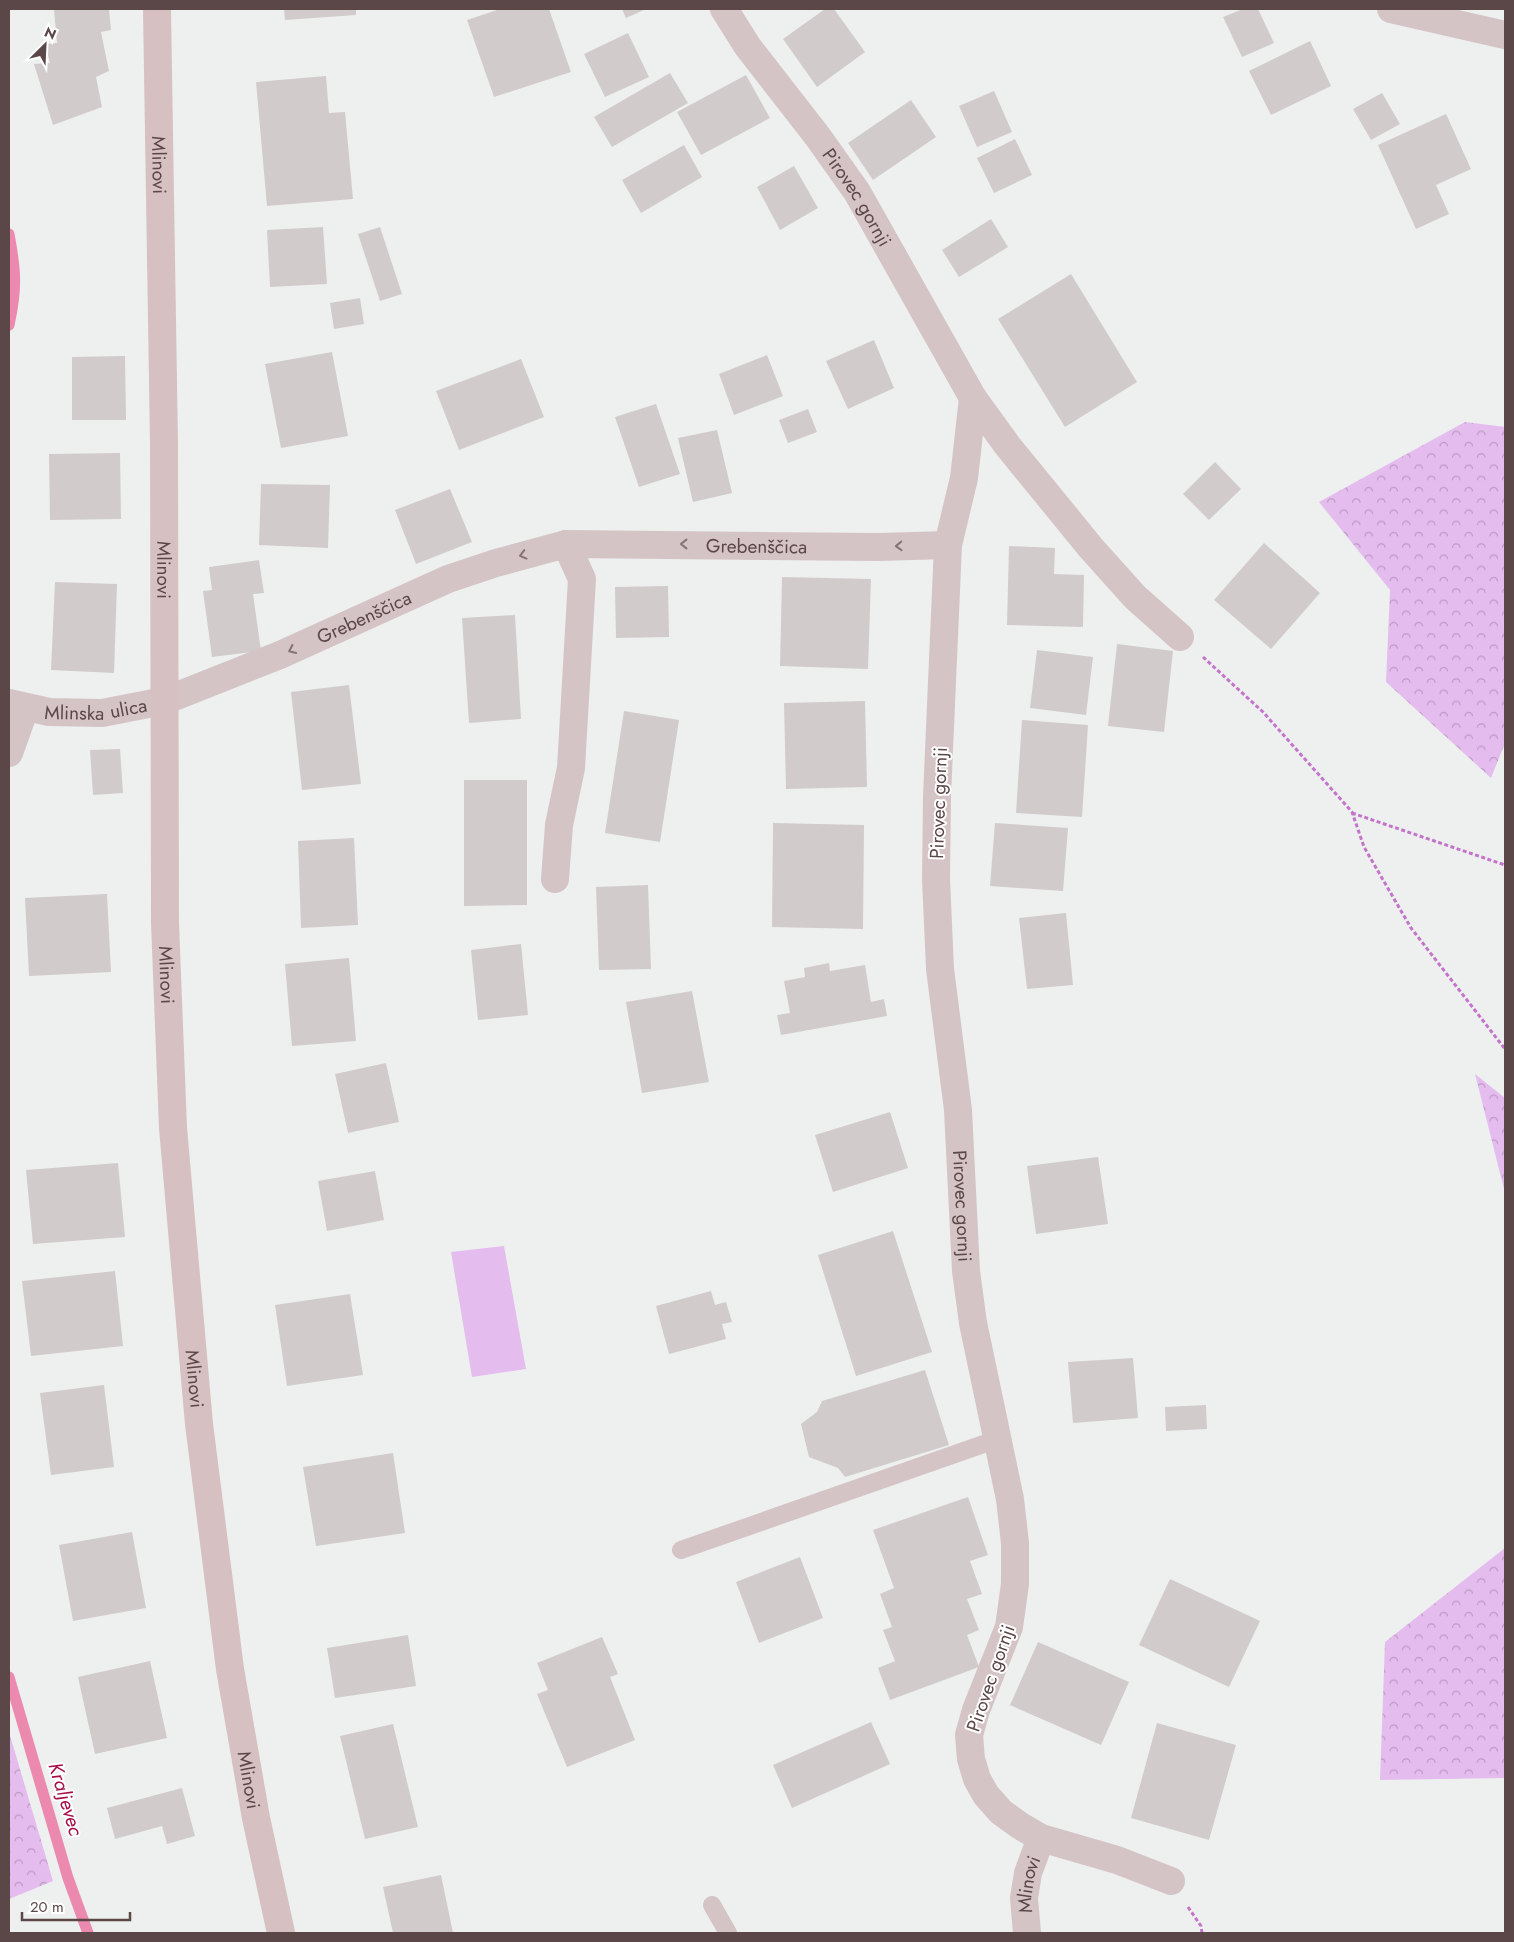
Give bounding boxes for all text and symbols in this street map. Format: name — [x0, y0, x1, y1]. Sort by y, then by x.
north arrow — [20, 20, 70, 70]
text: N — [41, 22, 59, 45]
street label: Mlinovi — [145, 136, 173, 194]
street label: Pirovec gornji — [816, 143, 898, 252]
street label: Grebenščica — [706, 532, 807, 560]
one-way arrow — [680, 539, 688, 549]
street label: Mlinovi — [150, 541, 177, 599]
one-way arrow — [895, 541, 903, 552]
one-way arrow — [520, 550, 528, 560]
street label: Grebenščica — [312, 584, 416, 651]
one-way arrow — [288, 643, 297, 654]
street label: Mlinska ulica — [44, 692, 149, 727]
street label: Pirovec gornji — [923, 747, 954, 859]
street label: Mlinovi — [152, 945, 181, 1004]
street label: Pirovec gornji — [946, 1150, 979, 1263]
street label: Mlinovi — [179, 1349, 211, 1409]
street label: Pirovec gornji — [960, 1621, 1021, 1735]
street label: Mlinovi — [231, 1749, 267, 1811]
water label: Kraljevec — [41, 1759, 91, 1840]
street label: Mlinovi — [1011, 1852, 1047, 1914]
scale bar — [22, 1890, 130, 1922]
text: 20 m — [30, 1896, 64, 1918]

